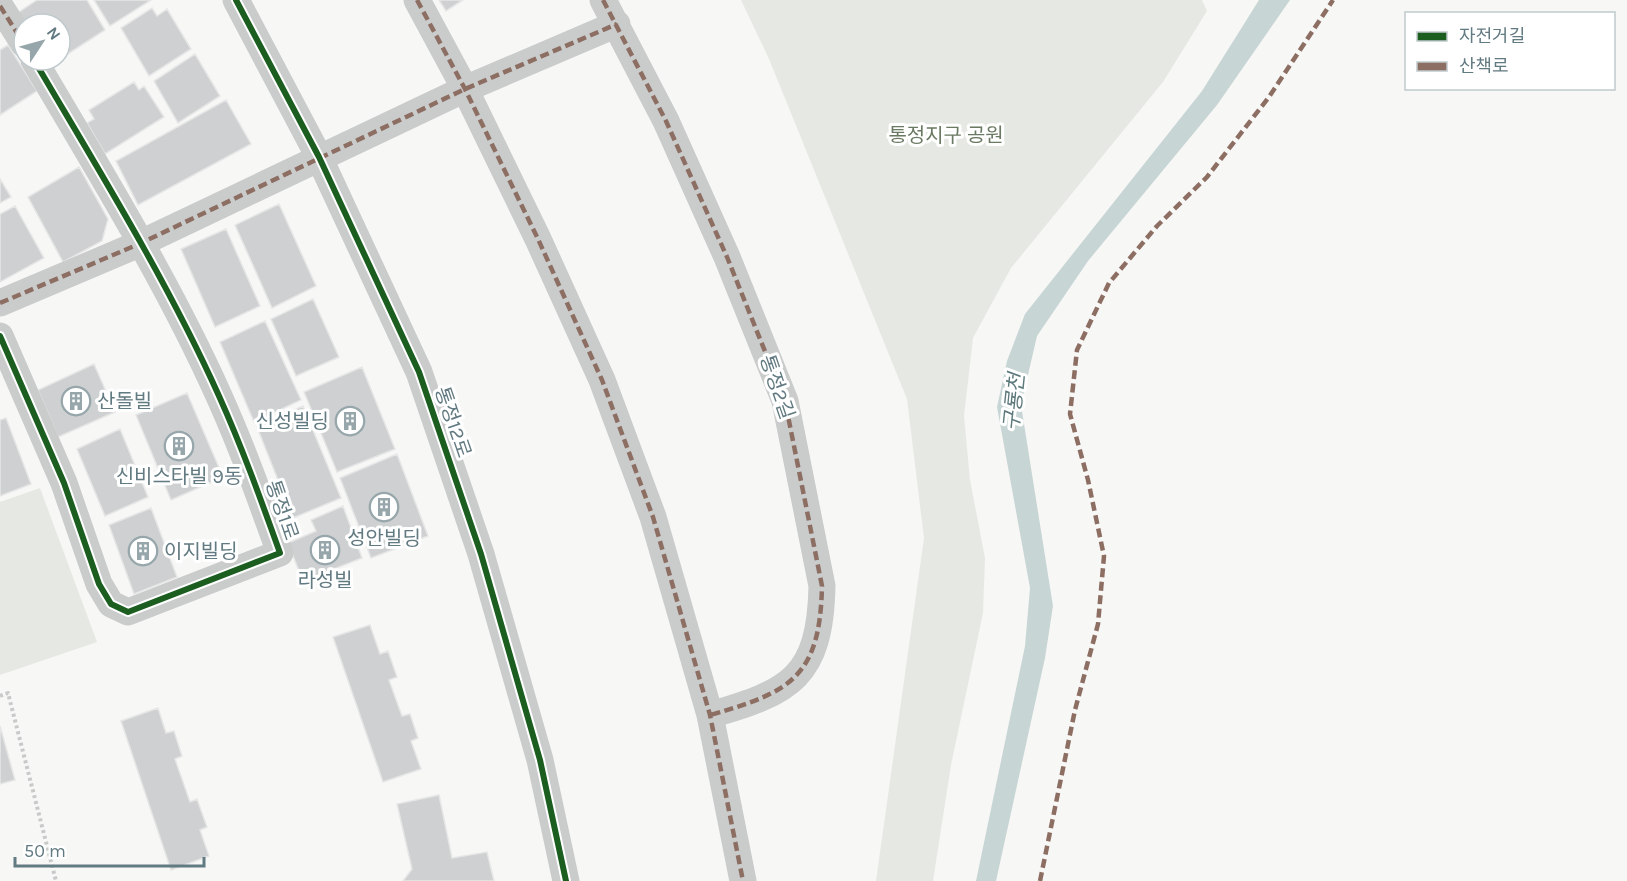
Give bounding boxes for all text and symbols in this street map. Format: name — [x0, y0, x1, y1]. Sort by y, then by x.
north arrow — [12, 12, 72, 72]
legend — [1405, 12, 1615, 90]
text: N — [43, 23, 65, 44]
text: 자전거길 — [1459, 25, 1525, 47]
text: 산책로 — [1459, 55, 1509, 77]
park label: 통정지구 공원 — [888, 124, 1004, 147]
street label: 통정2길 — [755, 352, 799, 422]
water label: 구룡천 — [999, 369, 1029, 432]
street label: 통정12로 — [430, 384, 476, 460]
building icon: 산돌빌 — [60, 385, 92, 417]
place label: 산돌빌 — [97, 390, 152, 413]
building icon: 신성빌딩 — [334, 405, 366, 437]
place label: 신성빌딩 — [255, 410, 329, 433]
building icon: 신비스타빌 9동 — [163, 430, 195, 462]
place label: 신비스타빌 9동 — [116, 465, 242, 488]
street label: 통정1로 — [261, 477, 303, 543]
building icon: 성안빌딩 — [368, 491, 400, 523]
place label: 성안빌딩 — [347, 527, 421, 550]
building icon: 라성빌 — [309, 534, 341, 566]
building icon: 이지빌딩 — [127, 535, 159, 567]
place label: 이지빌딩 — [164, 540, 238, 563]
place label: 라성빌 — [297, 569, 353, 592]
scale bar — [15, 830, 204, 868]
text: 50 m — [24, 840, 66, 862]

